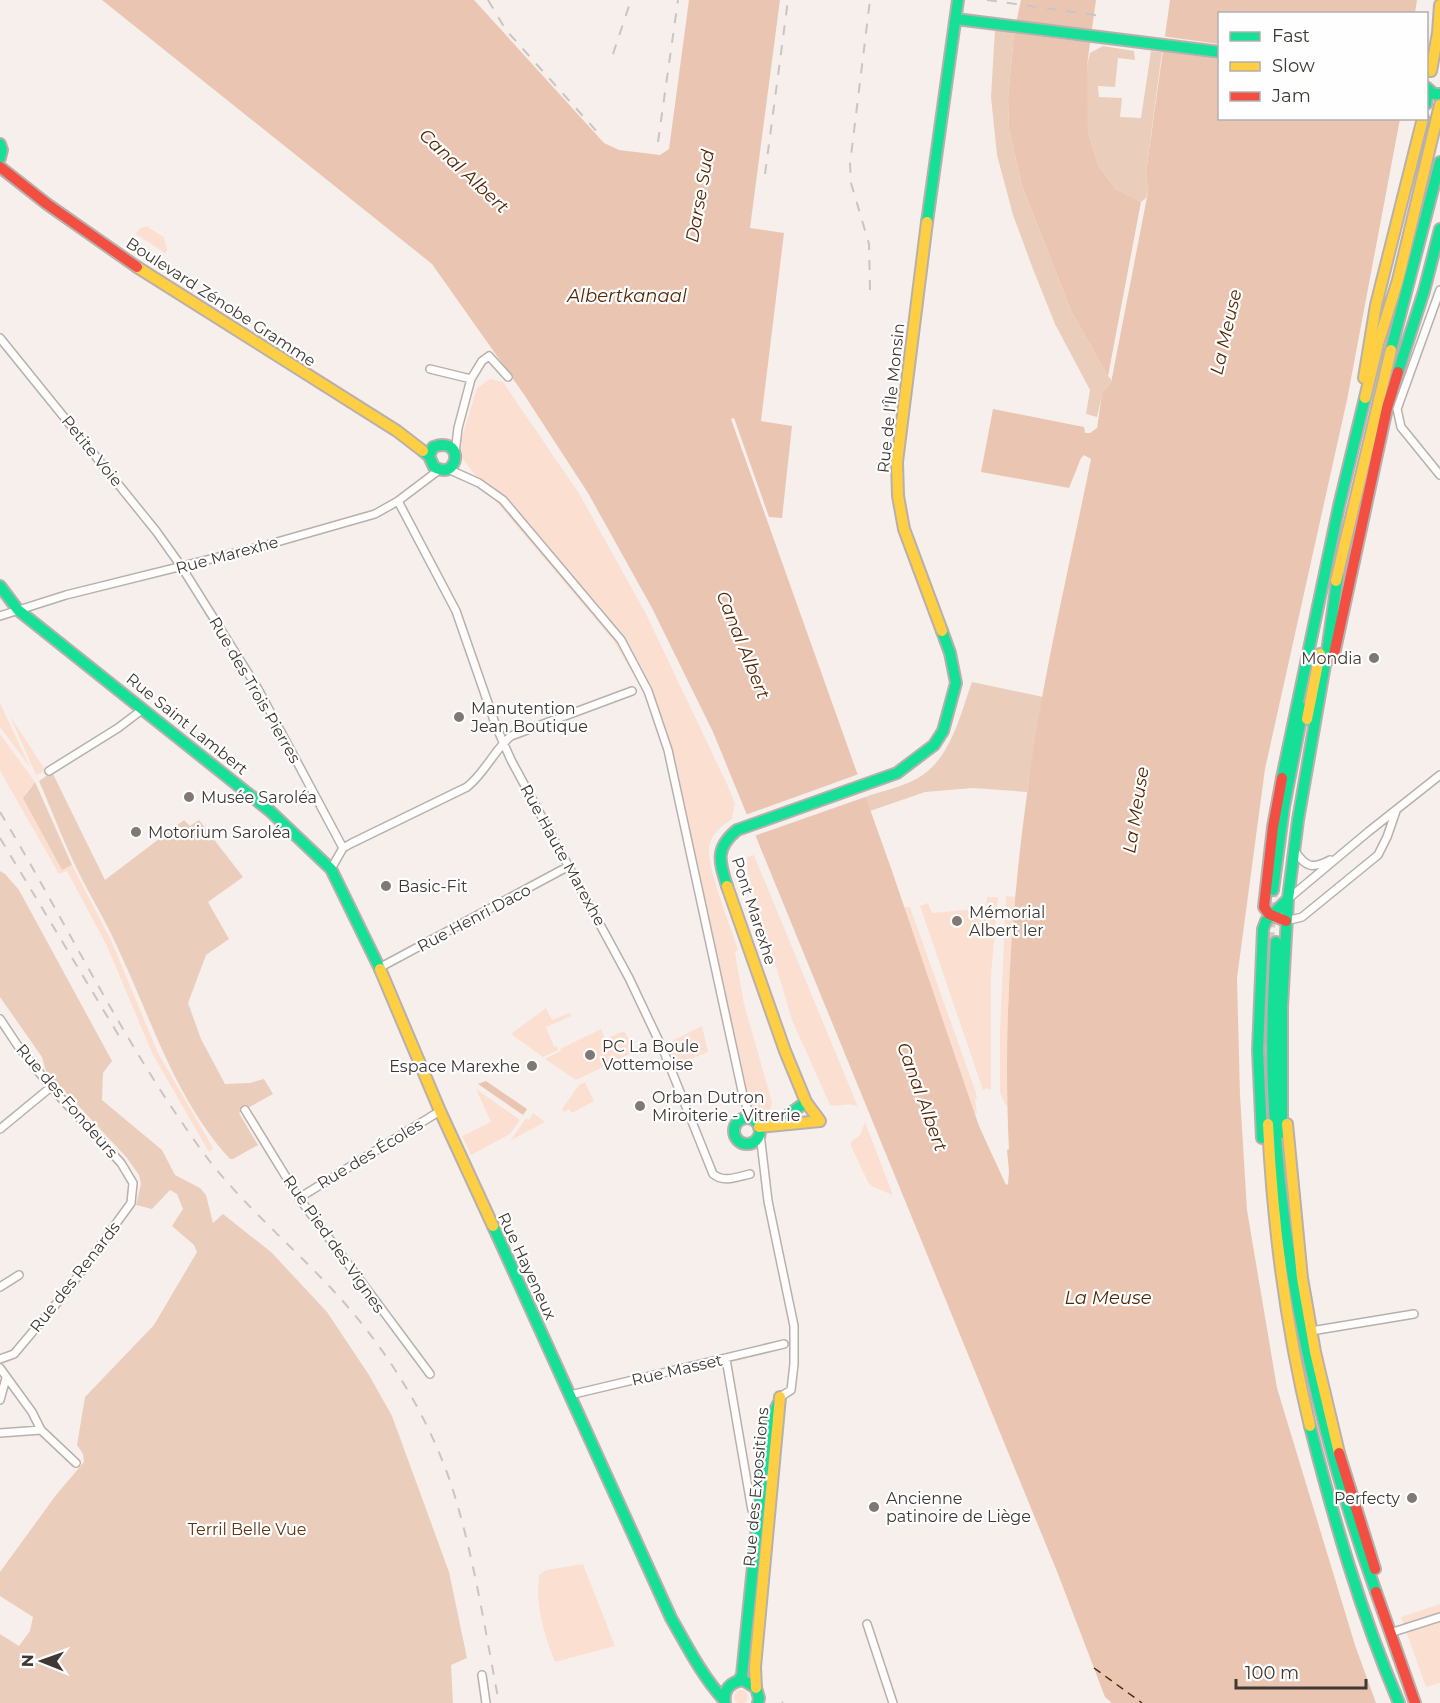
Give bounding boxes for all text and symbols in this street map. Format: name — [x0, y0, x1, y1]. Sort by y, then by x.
legend — [1218, 12, 1428, 120]
text: Fast — [1272, 25, 1310, 47]
text: Slow — [1272, 55, 1315, 77]
text: Jam — [1271, 85, 1311, 107]
water label: Canal Albert — [415, 124, 514, 218]
water label: Darse Sud — [681, 147, 719, 244]
street label: Boulevard Zénobe Gramme — [123, 233, 319, 371]
water label: Albertkanaal — [566, 285, 687, 307]
water label: La Meuse — [1205, 287, 1247, 377]
street label: Rue de l'Île Monsin — [874, 322, 908, 474]
street label: Petite Voie — [58, 412, 126, 490]
street label: Rue Marexhe — [174, 532, 280, 578]
water label: Canal Albert — [711, 588, 775, 703]
street label: Rue des Trois Pierres — [205, 614, 305, 767]
place label: Mondia — [1301, 649, 1362, 668]
marker: Mondia — [1367, 651, 1381, 665]
street label: Rue Saint Lambert — [122, 669, 252, 779]
place label: Manutention Jean Boutique — [470, 699, 588, 736]
marker: Manutention Jean Boutique — [452, 710, 466, 724]
water label: La Meuse — [1118, 765, 1154, 855]
street label: Rue Haute Marexhe — [516, 781, 610, 929]
place label: Musée Saroléa — [201, 788, 317, 807]
marker: Musée Saroléa — [182, 790, 196, 804]
place label: Motorium Saroléa — [148, 823, 291, 842]
marker: Motorium Saroléa — [129, 825, 143, 839]
street label: Pont Marexhe — [728, 855, 780, 967]
place label: Basic-Fit — [398, 877, 468, 896]
marker: Basic-Fit — [379, 879, 393, 893]
street label: Rue Henri Daco — [414, 880, 534, 956]
place label: Mémorial Albert Ier — [969, 903, 1045, 940]
marker: Mémorial Albert Ier — [950, 914, 964, 928]
place label: PC La Boule Vottemoise — [602, 1037, 699, 1074]
street label: Rue des Fondeurs — [12, 1040, 122, 1162]
water label: Canal Albert — [892, 1040, 952, 1155]
marker: PC La Boule Vottemoise — [583, 1048, 597, 1062]
place label: Espace Marexhe — [389, 1057, 520, 1076]
marker: Espace Marexhe — [525, 1059, 539, 1073]
place label: Orban Dutron Miroiterie - Vitrerie — [652, 1088, 800, 1125]
marker: Orban Dutron Miroiterie - Vitrerie — [633, 1099, 647, 1113]
street label: Rue des Écoles — [314, 1115, 426, 1193]
street label: Rue Pied des Vignes — [279, 1172, 389, 1317]
street label: Rue Hayeneux — [494, 1209, 560, 1323]
street label: Rue des Renards — [26, 1218, 124, 1336]
water label: La Meuse — [1064, 1287, 1152, 1309]
street label: Rue Masset — [630, 1350, 725, 1390]
street label: Rue des Expositions — [740, 1406, 772, 1568]
place label: Ancienne patinoire de Liège — [886, 1489, 1031, 1526]
place label: Perfecty — [1334, 1489, 1400, 1508]
marker: Perfecty — [1405, 1491, 1419, 1505]
marker: Ancienne patinoire de Liège — [867, 1500, 881, 1514]
park label: Terril Belle Vue — [188, 1520, 306, 1539]
north arrow — [12, 1631, 72, 1691]
scale bar — [1236, 1652, 1366, 1690]
text: N — [18, 1654, 37, 1667]
text: 100 m — [1245, 1662, 1299, 1684]

